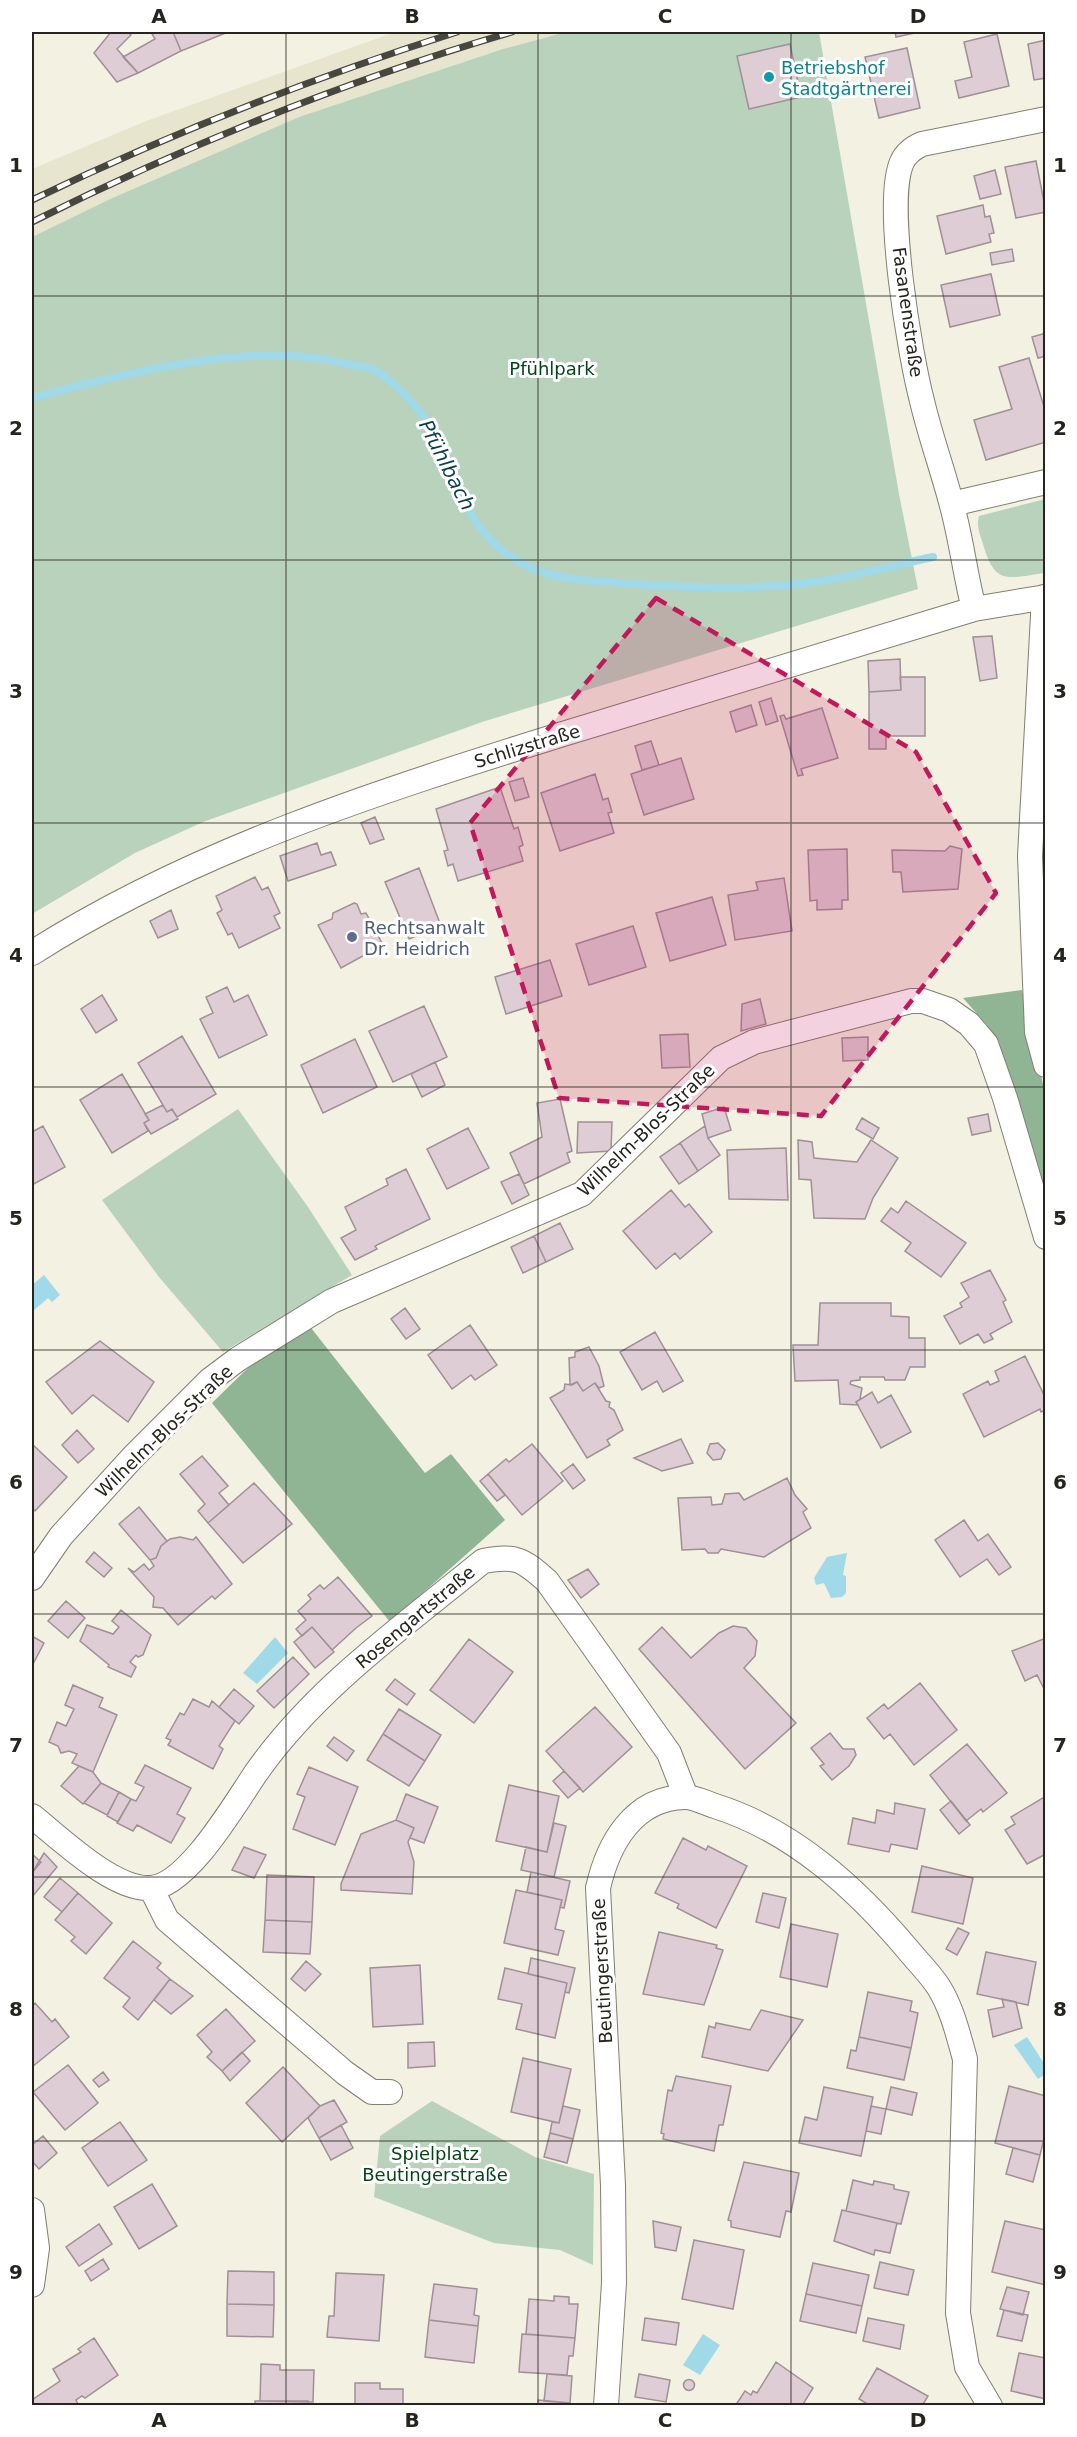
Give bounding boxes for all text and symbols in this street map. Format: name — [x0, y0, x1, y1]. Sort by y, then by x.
text: A — [151, 4, 167, 28]
text: B — [404, 4, 420, 28]
text: C — [658, 4, 672, 28]
text: D — [910, 4, 926, 28]
place label: Betriebshof Stadtgärtnerei — [781, 57, 911, 99]
marker: Betriebshof Stadtgärtnerei — [762, 70, 776, 84]
text: 1 — [9, 153, 23, 177]
text: 1 — [1053, 153, 1067, 177]
street label: Fasanenstraße — [888, 246, 928, 378]
park label: Pfühlpark — [509, 358, 595, 379]
text: 2 — [9, 416, 23, 440]
water label: Pfühlbach — [414, 416, 480, 514]
text: 2 — [1053, 416, 1067, 440]
text: 3 — [9, 679, 23, 703]
text: 3 — [1053, 679, 1067, 703]
street label: Schlizstraße — [472, 720, 582, 772]
place label: Rechtsanwalt Dr. Heidrich — [364, 917, 485, 959]
marker: Rechtsanwalt Dr. Heidrich — [345, 930, 359, 944]
text: 4 — [9, 943, 23, 967]
text: 4 — [1053, 943, 1067, 967]
street label: Wilhelm-Blos-Straße — [573, 1059, 719, 1201]
text: 5 — [9, 1206, 23, 1230]
text: 5 — [1053, 1206, 1067, 1230]
street label: Wilhelm-Blos-Straße — [91, 1360, 237, 1502]
text: 6 — [9, 1470, 23, 1494]
text: 6 — [1053, 1470, 1067, 1494]
street label: Rosengartstraße — [351, 1561, 479, 1673]
text: 7 — [9, 1733, 23, 1757]
text: 7 — [1053, 1733, 1067, 1757]
street label: Beutingerstraße — [588, 1898, 616, 2044]
text: 8 — [9, 1997, 23, 2021]
text: 8 — [1053, 1997, 1067, 2021]
park label: Spielplatz Beutingerstraße — [362, 2143, 508, 2185]
text: 9 — [9, 2260, 23, 2284]
text: 9 — [1053, 2260, 1067, 2284]
text: A — [151, 2408, 167, 2432]
text: B — [404, 2408, 420, 2432]
text: C — [658, 2408, 672, 2432]
text: D — [910, 2408, 926, 2432]

